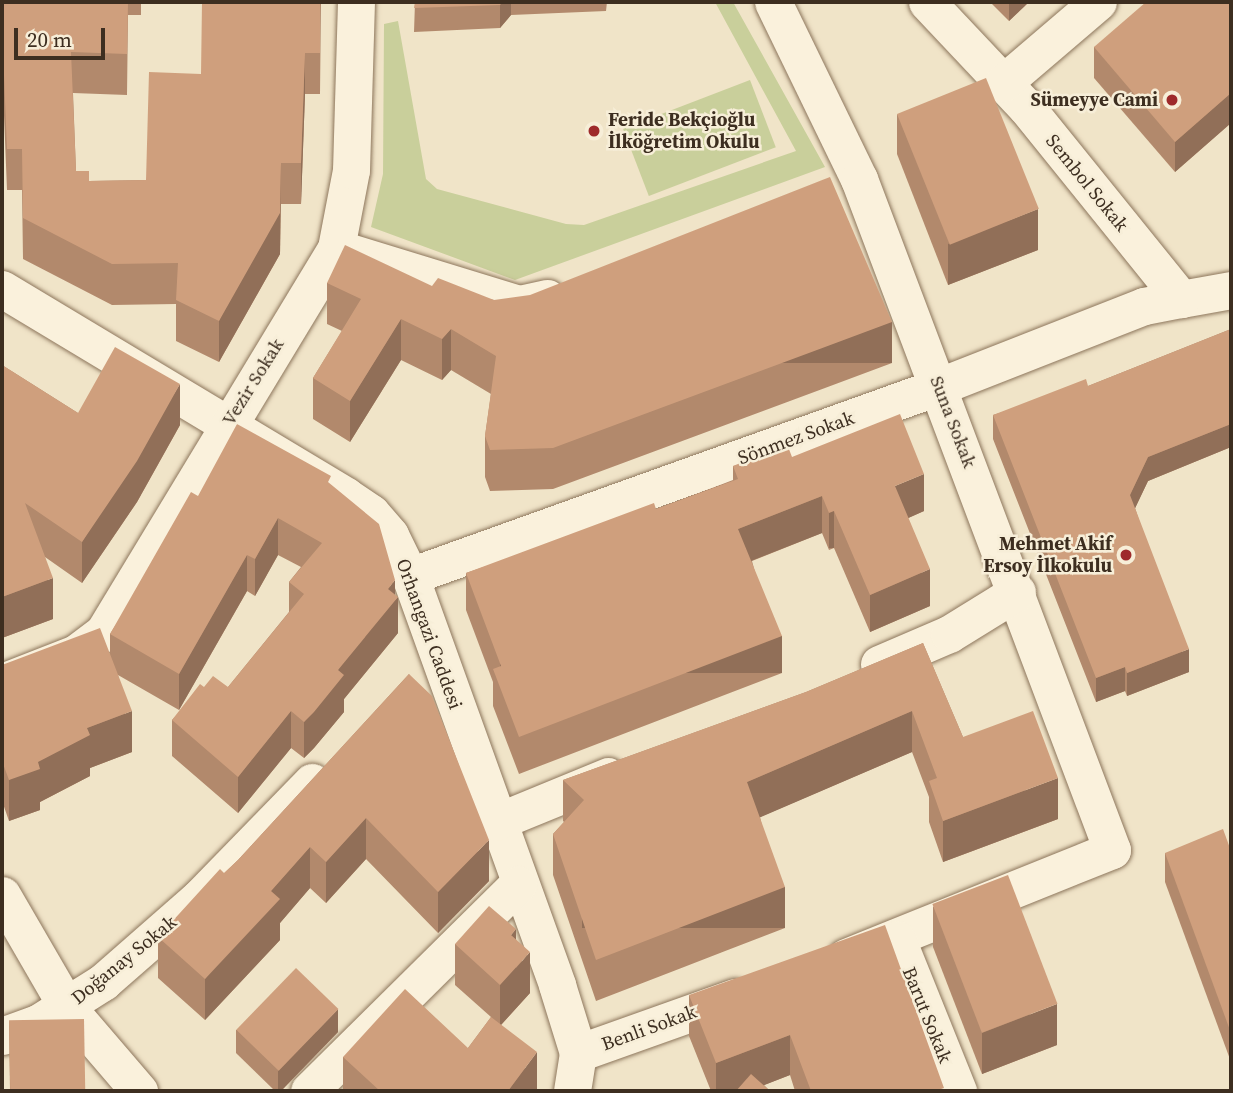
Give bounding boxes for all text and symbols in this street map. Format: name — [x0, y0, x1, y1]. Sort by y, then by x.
scale bar — [18, 14, 108, 58]
text: 20 m — [27, 25, 72, 54]
place label: Sümeyye Cami — [1031, 89, 1158, 111]
marker: Sümeyye Cami — [1164, 92, 1180, 108]
place label: Feride Bekçioğlu İlköğretim Okulu — [608, 109, 760, 153]
marker: Feride Bekçioğlu İlköğretim Okulu — [586, 123, 602, 139]
street label: Sembol Sokak — [1041, 130, 1133, 236]
street label: Vezir Sokak — [217, 334, 289, 430]
street label: Suna Sokak — [925, 373, 981, 471]
street label: Sönmez Sokak — [735, 406, 857, 470]
place label: Mehmet Akif Ersoy İlkokulu — [983, 533, 1112, 577]
marker: Mehmet Akif Ersoy İlkokulu — [1118, 547, 1134, 563]
street label: Orhangazi Caddesi — [391, 556, 467, 712]
street label: Doğanay Sokak — [67, 911, 181, 1009]
street label: Barut Sokak — [897, 964, 957, 1066]
street label: Benli Sokak — [598, 1000, 700, 1056]

